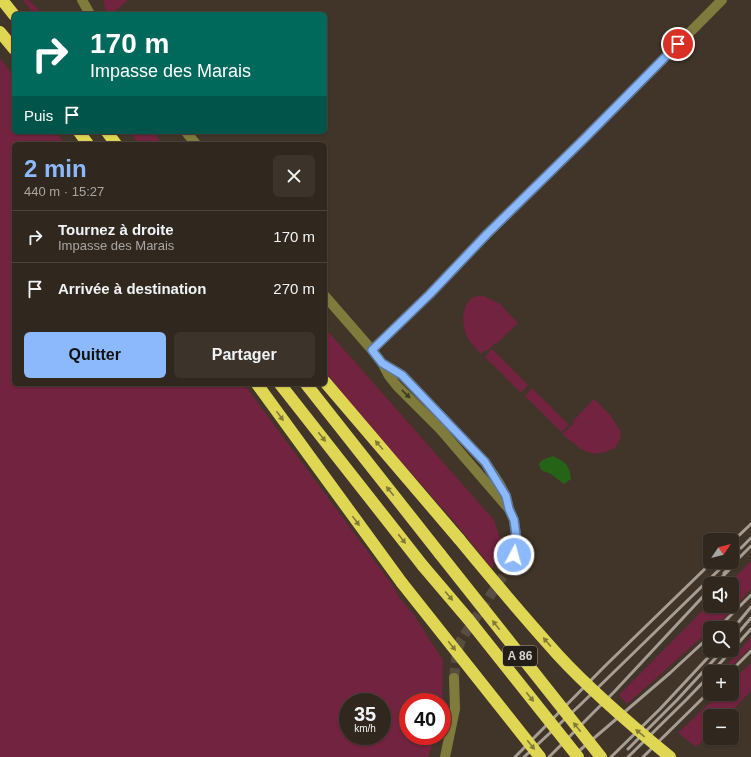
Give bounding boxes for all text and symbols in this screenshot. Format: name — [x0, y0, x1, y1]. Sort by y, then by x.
pin — [661, 27, 695, 61]
icon: right — [24, 28, 76, 80]
text: 170 m — [90, 28, 169, 59]
icon: arrive — [667, 33, 689, 55]
text: Impasse des Marais — [90, 61, 251, 81]
icon: arrive — [61, 104, 83, 126]
text: Puis — [24, 107, 53, 124]
text: 2 min — [24, 155, 87, 182]
button: close — [273, 155, 315, 197]
text: 440 m · 15:27 — [24, 184, 104, 199]
text: Tournez à droite — [58, 221, 174, 238]
icon: right — [24, 226, 46, 248]
text: 170 m — [273, 228, 315, 245]
text: Impasse des Marais — [58, 238, 174, 253]
icon: arrive — [24, 278, 46, 300]
text: Arrivée à destination — [58, 280, 206, 297]
text: 270 m — [273, 280, 315, 297]
button: Quitter — [24, 332, 166, 378]
button: Partager — [174, 332, 315, 378]
one-way arrow — [401, 389, 411, 399]
one-way arrow — [276, 410, 284, 421]
one-way arrow — [317, 431, 326, 442]
one-way arrow — [375, 440, 384, 451]
one-way arrow — [385, 485, 394, 496]
one-way arrow — [352, 515, 361, 526]
one-way arrow — [398, 533, 406, 544]
north arrow — [703, 533, 739, 569]
map controls — [703, 533, 739, 745]
position arrow — [493, 534, 535, 576]
button: sound — [703, 577, 739, 613]
one-way arrow — [444, 591, 453, 601]
one-way arrow — [492, 619, 500, 630]
button: search — [703, 621, 739, 657]
one-way arrow — [542, 637, 552, 647]
one-way arrow — [448, 641, 457, 652]
road number: A 86 — [503, 646, 537, 666]
button: + — [703, 665, 739, 701]
one-way arrow — [526, 692, 534, 703]
speed limit sign: 40 — [399, 693, 451, 745]
text: 35 — [354, 703, 376, 725]
button: − — [703, 709, 739, 745]
one-way arrow — [572, 721, 581, 732]
text: km/h — [354, 723, 376, 734]
one-way arrow — [635, 728, 645, 737]
one-way arrow — [526, 740, 535, 751]

